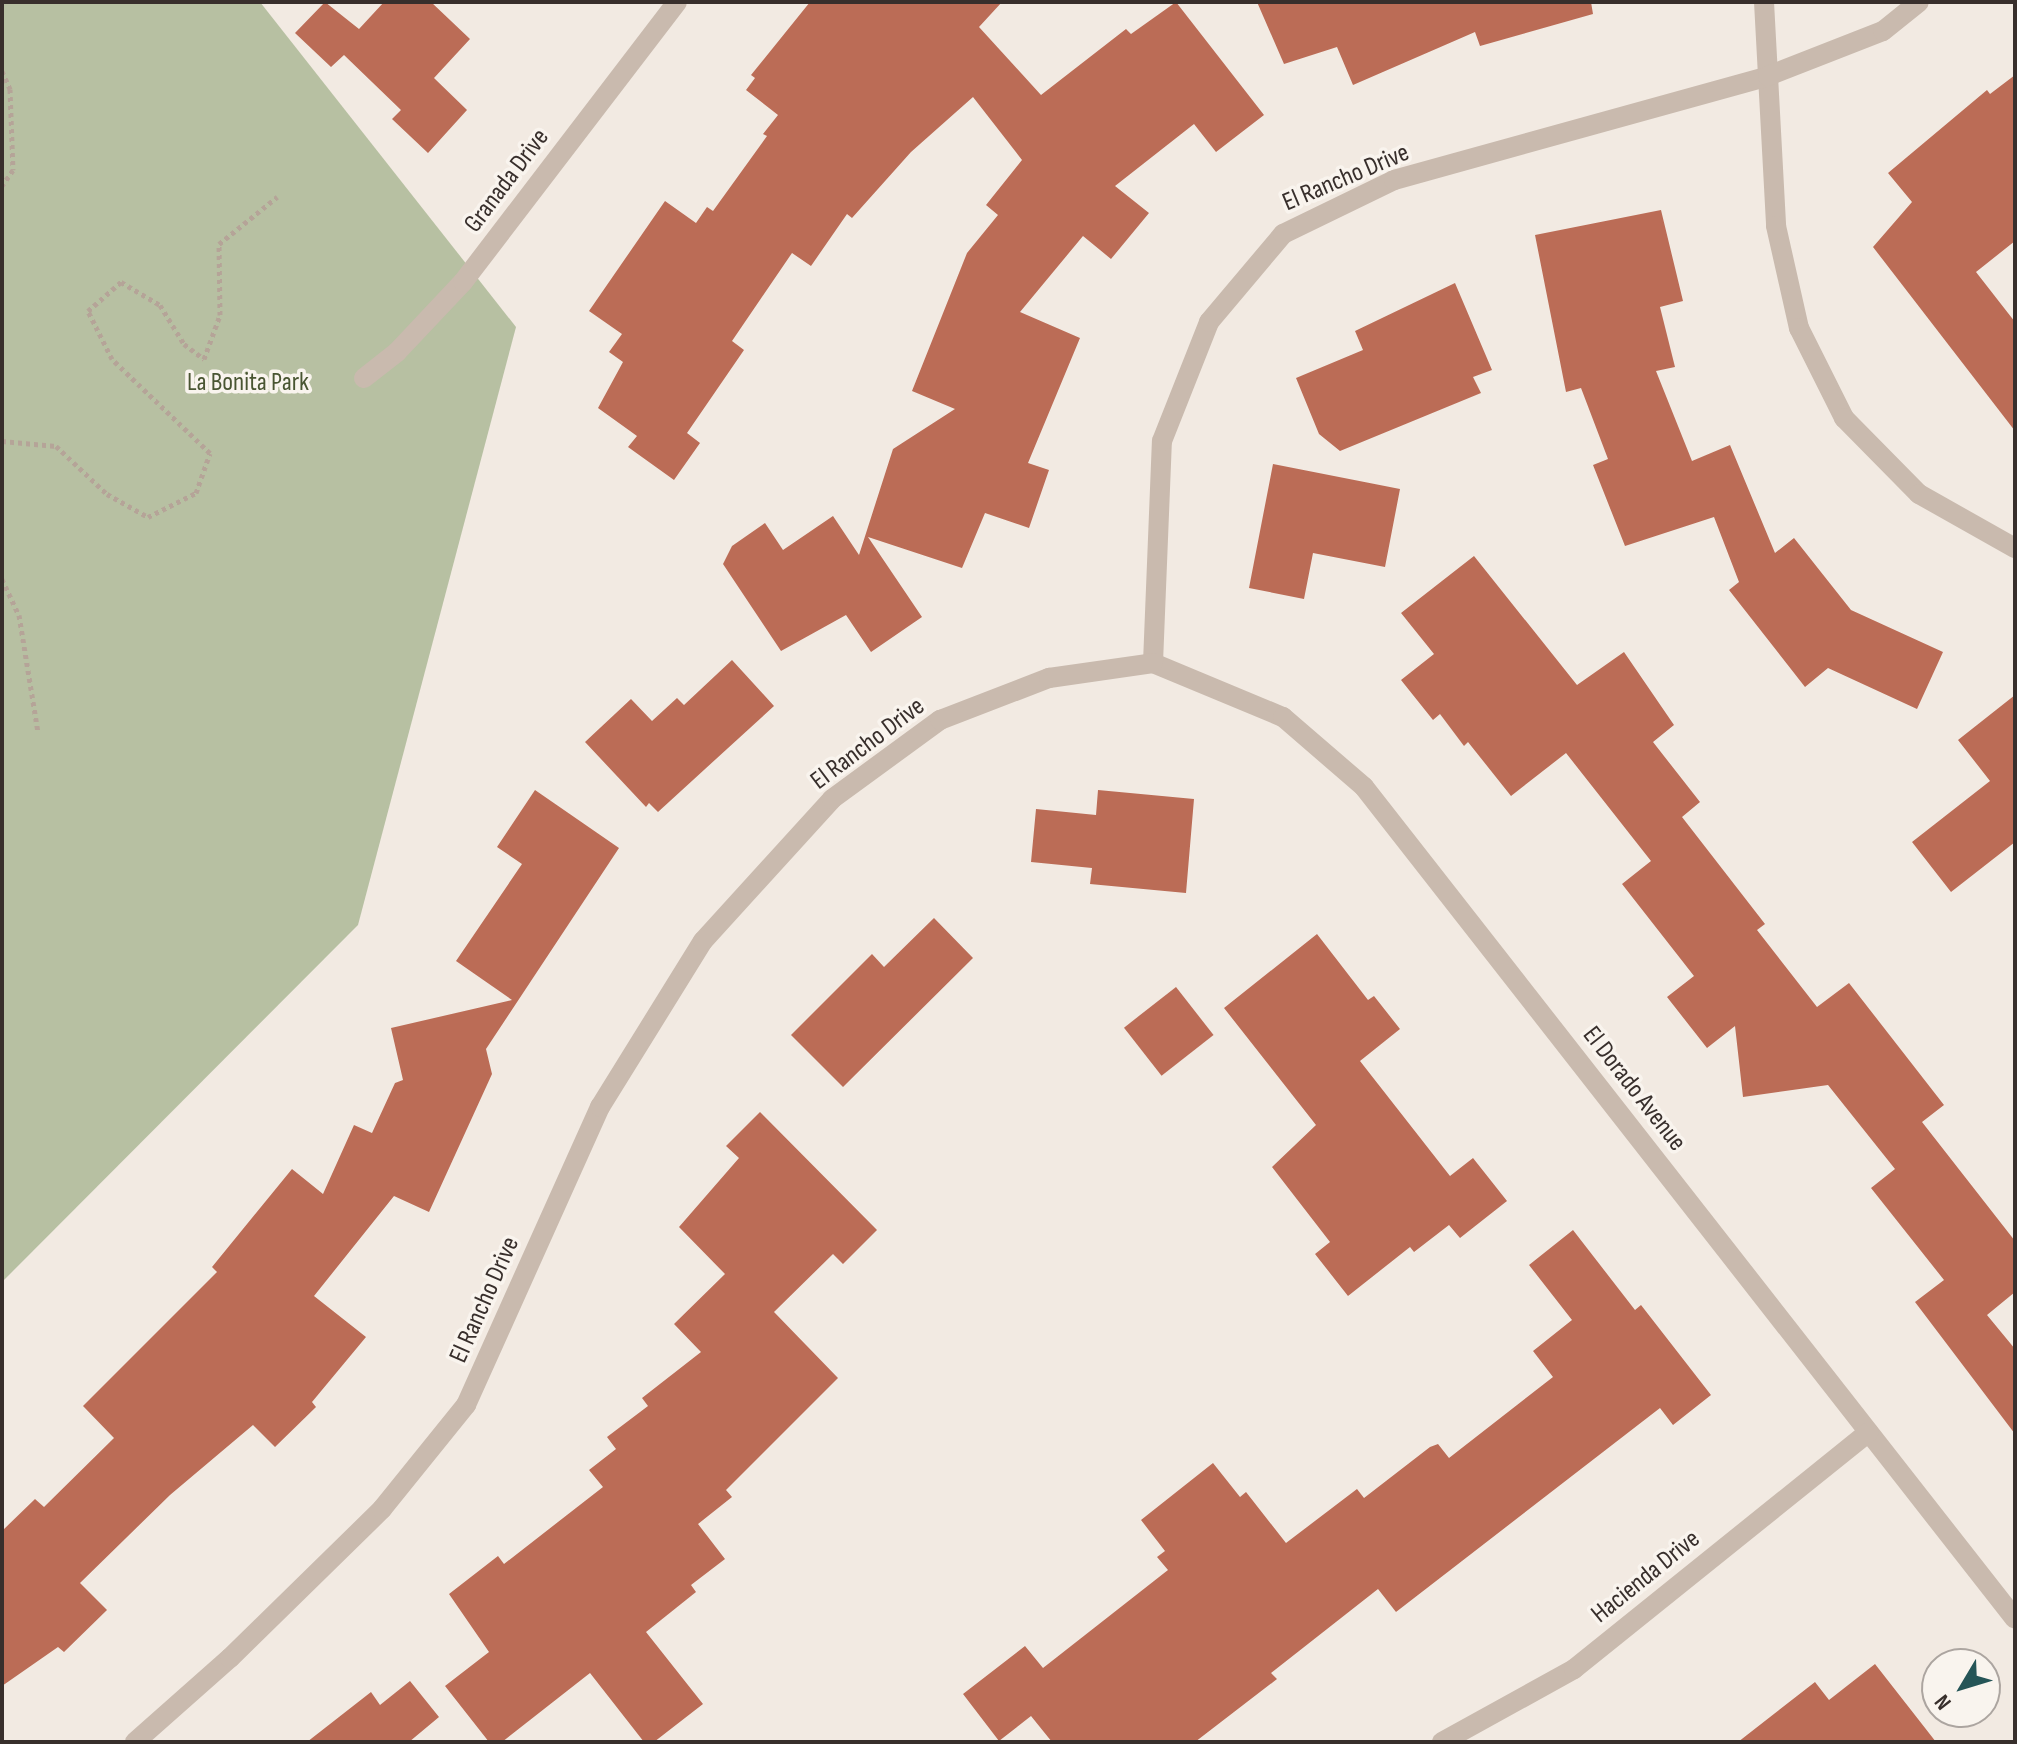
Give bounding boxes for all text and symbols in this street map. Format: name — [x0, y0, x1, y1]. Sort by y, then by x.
street label: Granada Drive — [458, 123, 556, 239]
street label: El Rancho Drive — [1278, 137, 1414, 219]
park label: La Bonita Park — [187, 367, 309, 399]
street label: El Rancho Drive — [805, 691, 931, 797]
street label: El Dorado Avenue — [1576, 1020, 1692, 1158]
street label: El Rancho Drive — [443, 1232, 527, 1368]
street label: Hacienda Drive — [1586, 1524, 1706, 1630]
north arrow — [1921, 1648, 2001, 1728]
text: N — [1929, 1689, 1958, 1715]

